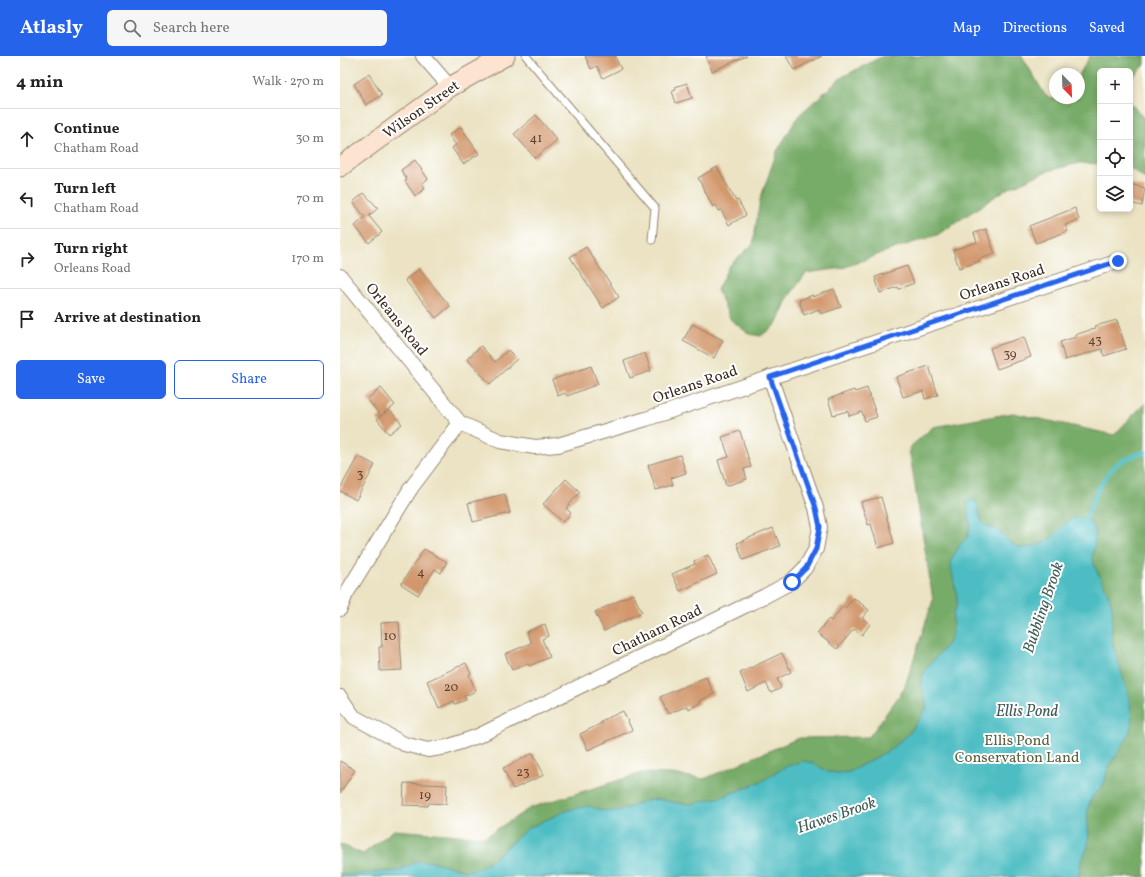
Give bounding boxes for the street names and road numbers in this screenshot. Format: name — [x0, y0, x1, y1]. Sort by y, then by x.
street label: Wilson Street — [379, 76, 464, 144]
street label: Orleans Road — [957, 260, 1048, 307]
street label: Orleans Road — [360, 279, 432, 361]
street label: Orleans Road — [650, 361, 741, 410]
street label: Chatham Road — [609, 600, 706, 662]

